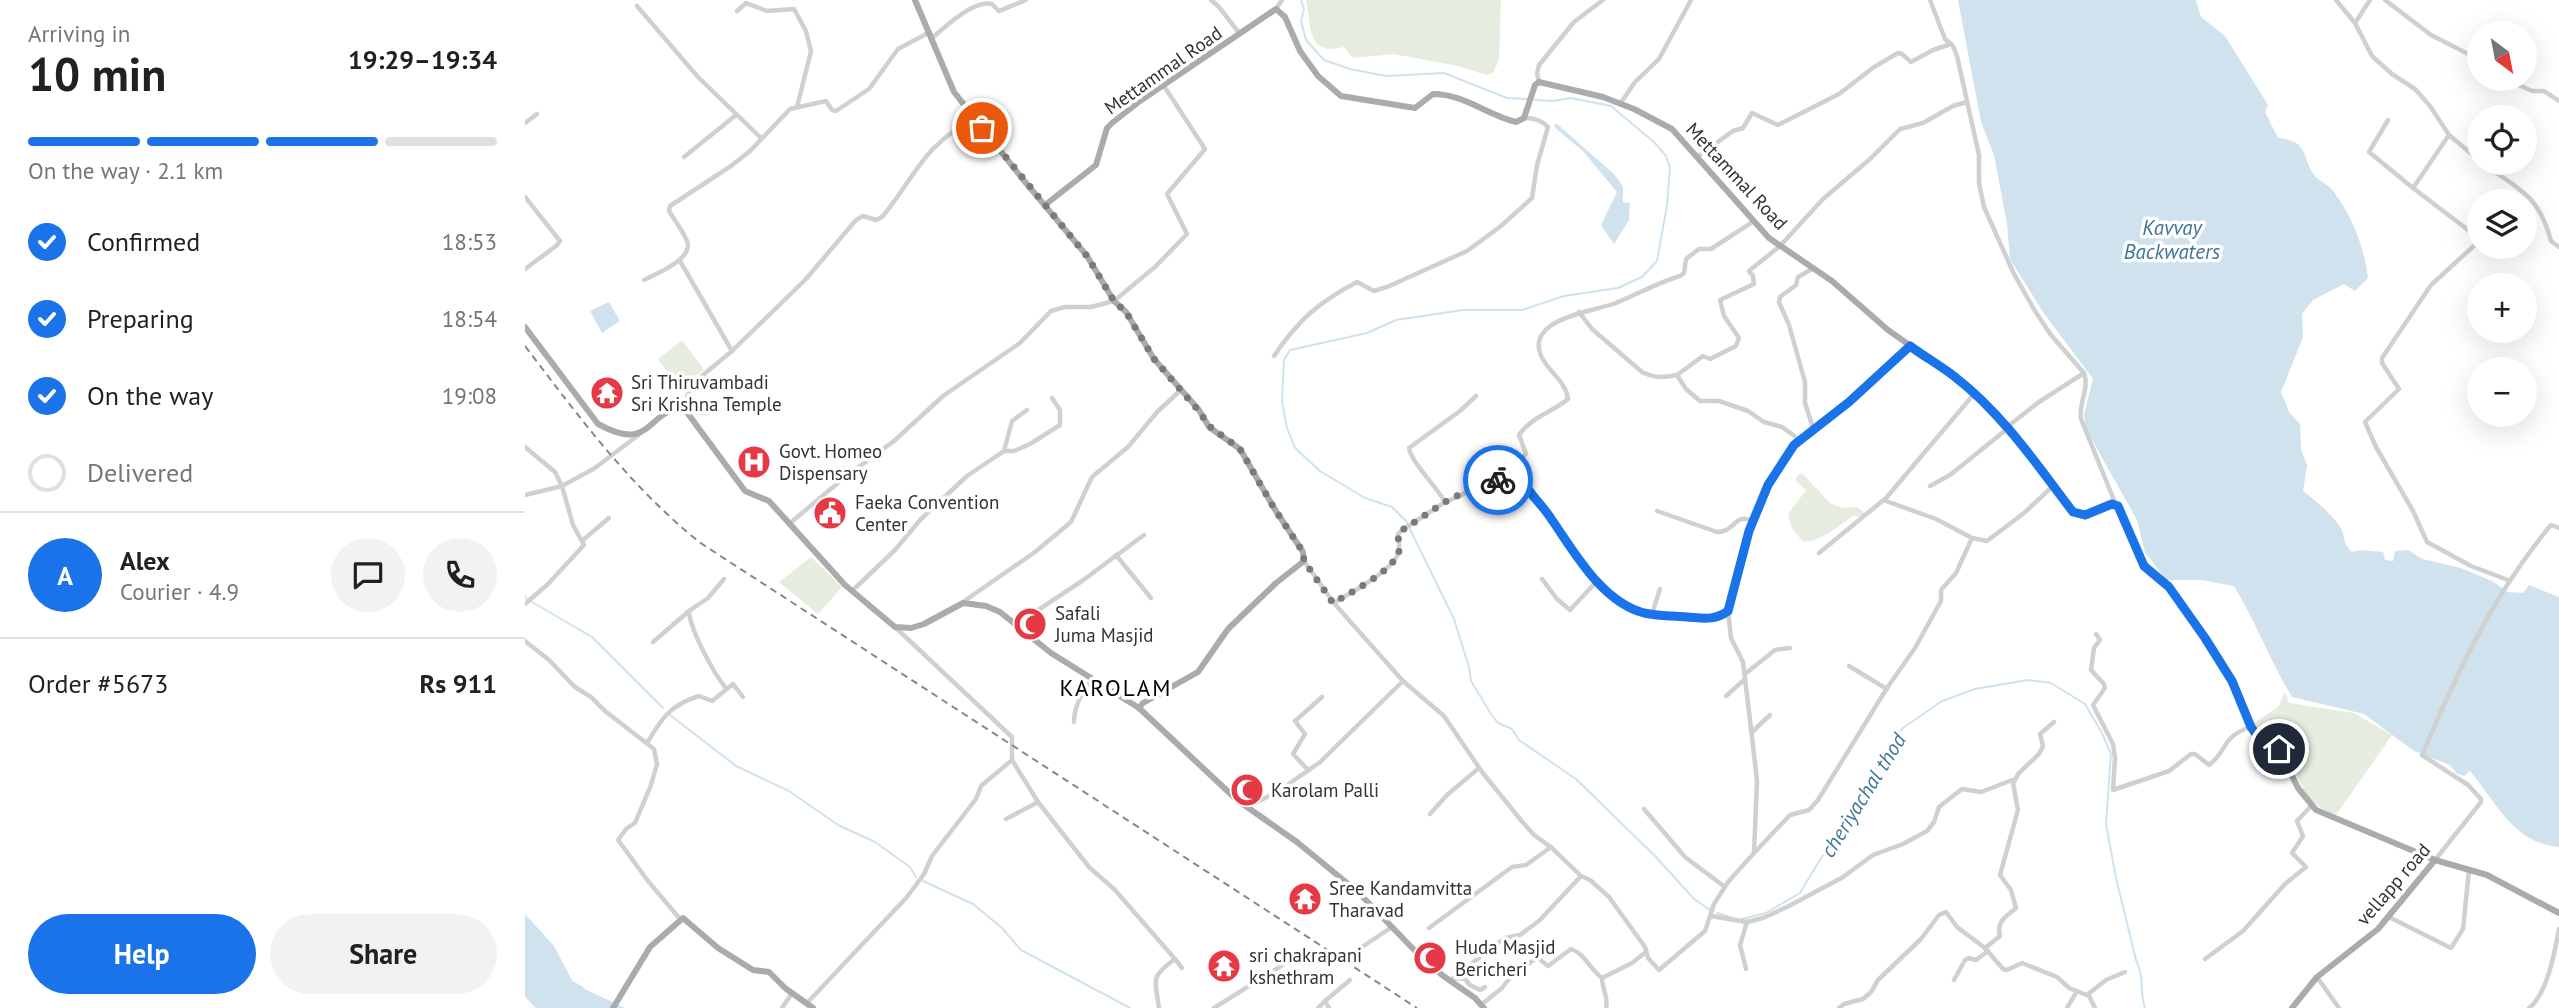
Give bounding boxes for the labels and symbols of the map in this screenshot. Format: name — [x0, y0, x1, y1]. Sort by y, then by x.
street label: Mettammal Road — [1100, 21, 1226, 119]
north arrow — [2467, 21, 2537, 91]
pin — [952, 98, 1012, 158]
street label: Mettammal Road — [1681, 117, 1793, 235]
water label: Kavvay Backwaters — [2124, 214, 2221, 265]
place label: Sri Thiruvambadi Sri Krishna Temple — [631, 370, 782, 416]
temple icon: Sri Thiruvambadi Sri Krishna Temple — [588, 374, 626, 412]
place label: Govt. Homeo Dispensary — [779, 439, 882, 485]
hospital icon: Govt. Homeo Dispensary — [735, 443, 773, 481]
courier — [1463, 445, 1533, 515]
place label: Faeka Convention Center — [855, 490, 999, 536]
public building icon: Faeka Convention Center — [811, 494, 849, 532]
place label: Safali Juma Masjid — [1054, 601, 1154, 647]
mosque icon: Safali Juma Masjid — [1011, 605, 1049, 643]
district label: KAROLAM — [1060, 673, 1172, 702]
pin — [2249, 719, 2309, 779]
water label: cheriyachal thod — [1814, 727, 1913, 862]
mosque icon: Karolam Palli — [1228, 771, 1266, 809]
place label: Karolam Palli — [1271, 778, 1379, 802]
street label: vellapp road — [2351, 838, 2435, 930]
place label: Sree Kandamvitta Tharavad — [1329, 876, 1472, 922]
temple icon: Sree Kandamvitta Tharavad — [1286, 880, 1324, 918]
place label: Huda Masjid Bericheri — [1455, 935, 1556, 981]
mosque icon: Huda Masjid Bericheri — [1411, 939, 1449, 977]
place label: sri chakrapani kshethram — [1249, 943, 1362, 989]
temple icon: sri chakrapani kshethram — [1205, 947, 1243, 985]

